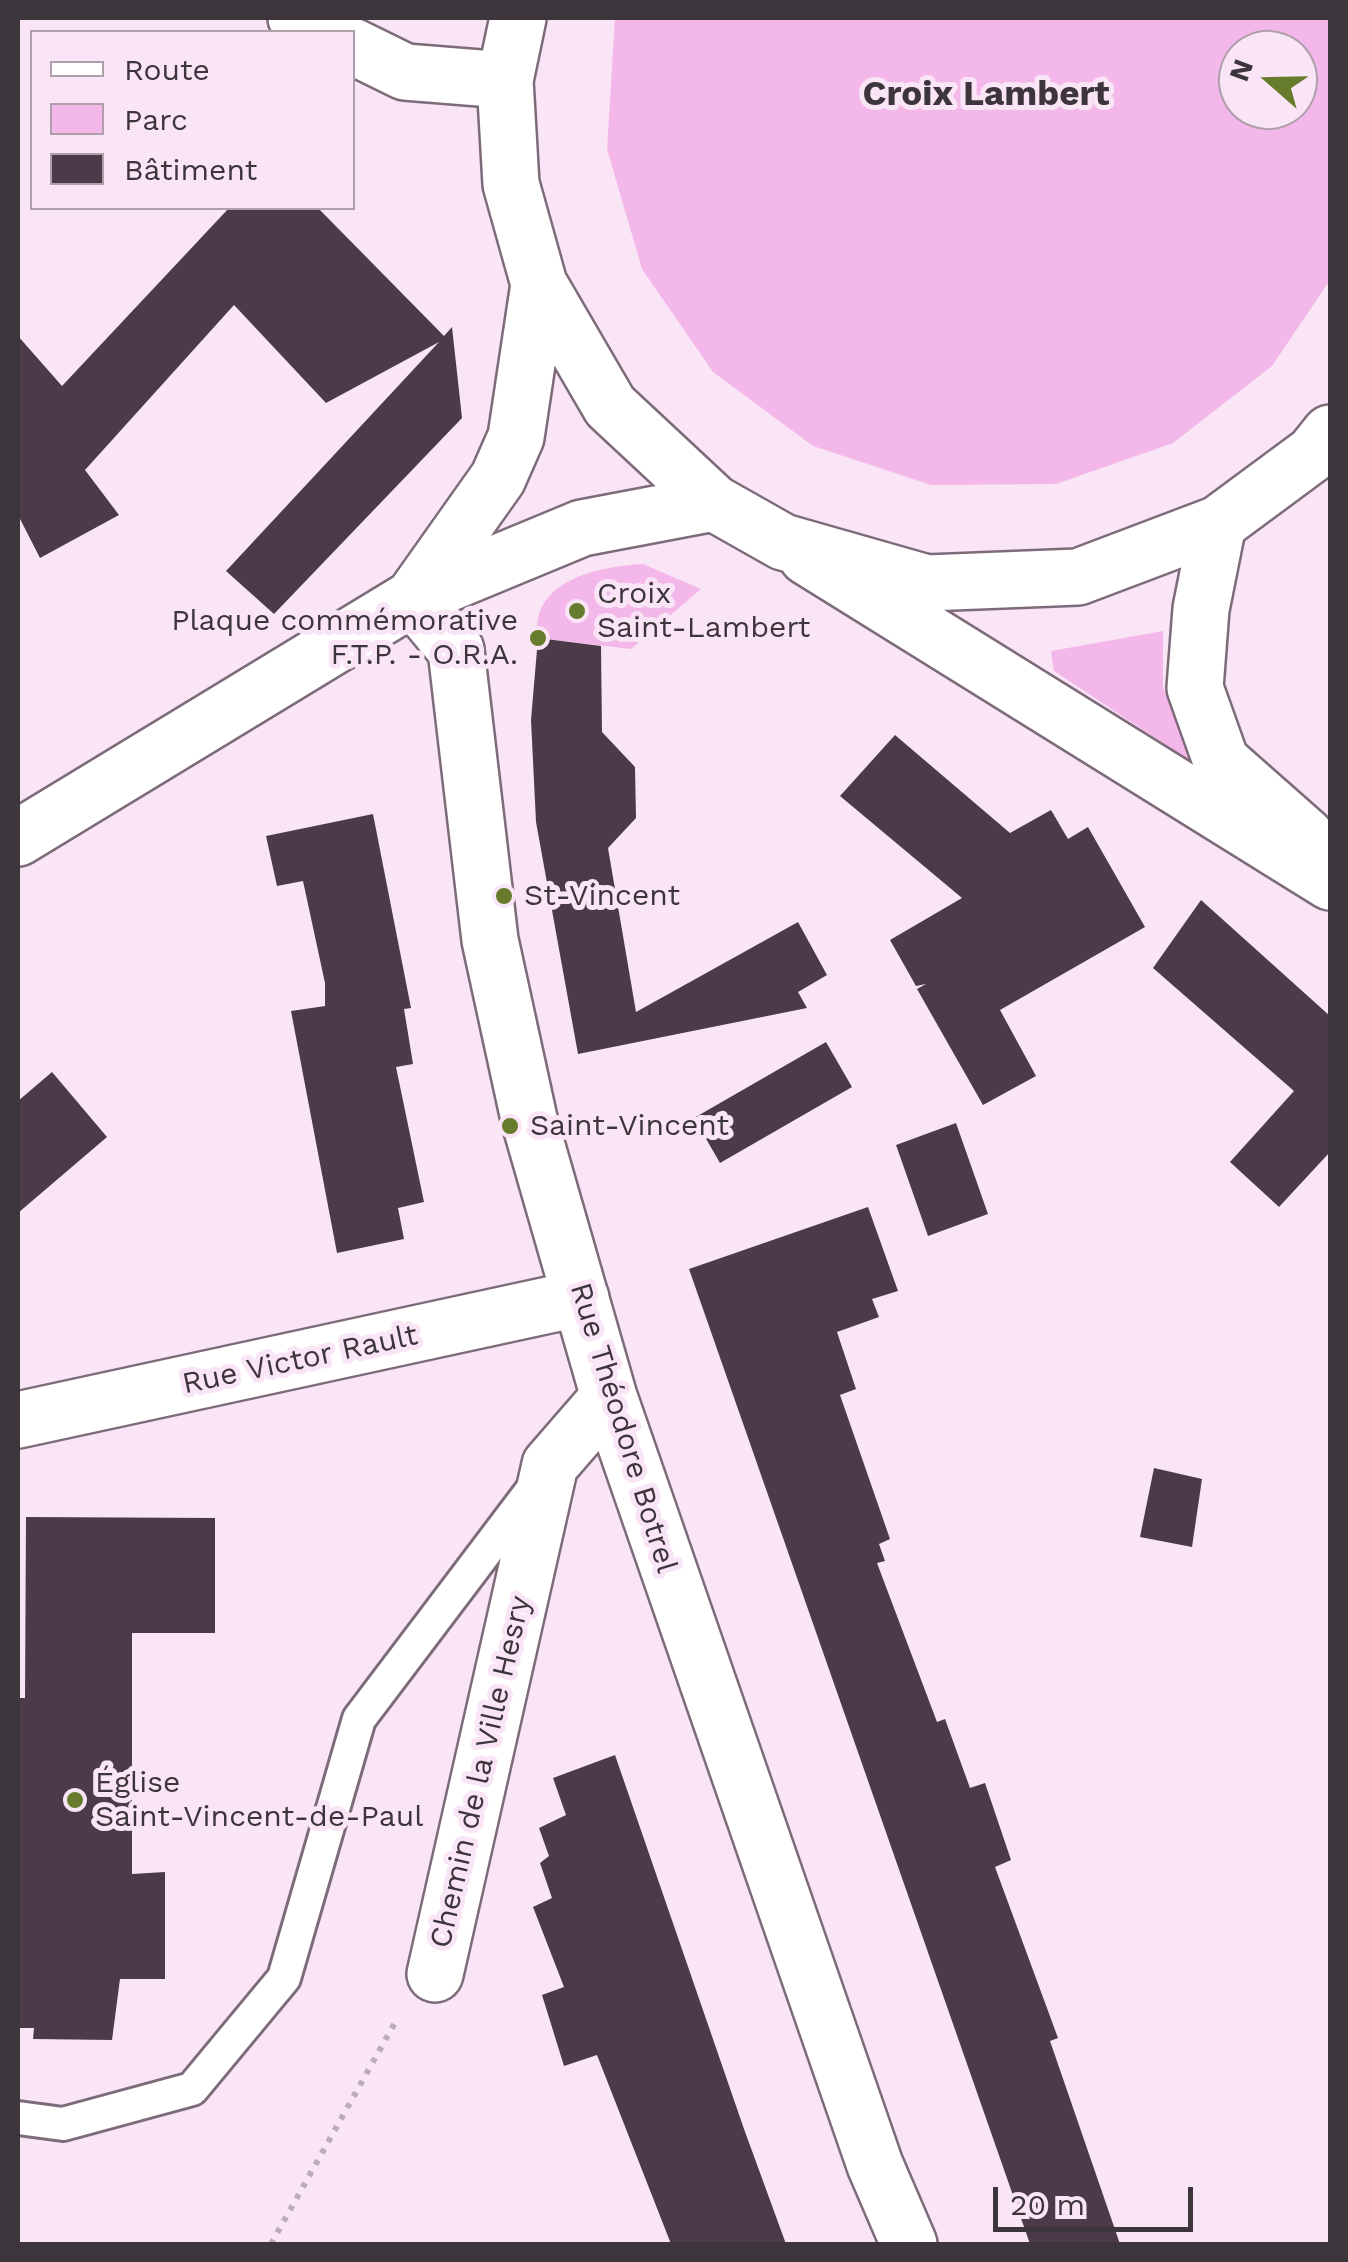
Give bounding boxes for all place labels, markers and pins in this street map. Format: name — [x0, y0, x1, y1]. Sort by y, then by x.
place label: Croix Saint-Lambert — [597, 576, 810, 646]
marker: Croix Saint-Lambert — [566, 600, 588, 622]
place label: Plaque commémorative F.T.P. - O.R.A. — [171, 603, 518, 674]
marker: Plaque commémorative F.T.P. - O.R.A. — [527, 627, 549, 649]
place label: St-Vincent — [524, 878, 680, 914]
marker: St-Vincent — [493, 885, 515, 907]
place label: Saint-Vincent — [530, 1108, 729, 1144]
marker: Saint-Vincent — [499, 1115, 521, 1137]
place label: Église Saint-Vincent-de-Paul — [95, 1765, 423, 1836]
marker: Église Saint-Vincent-de-Paul — [64, 1789, 86, 1811]

